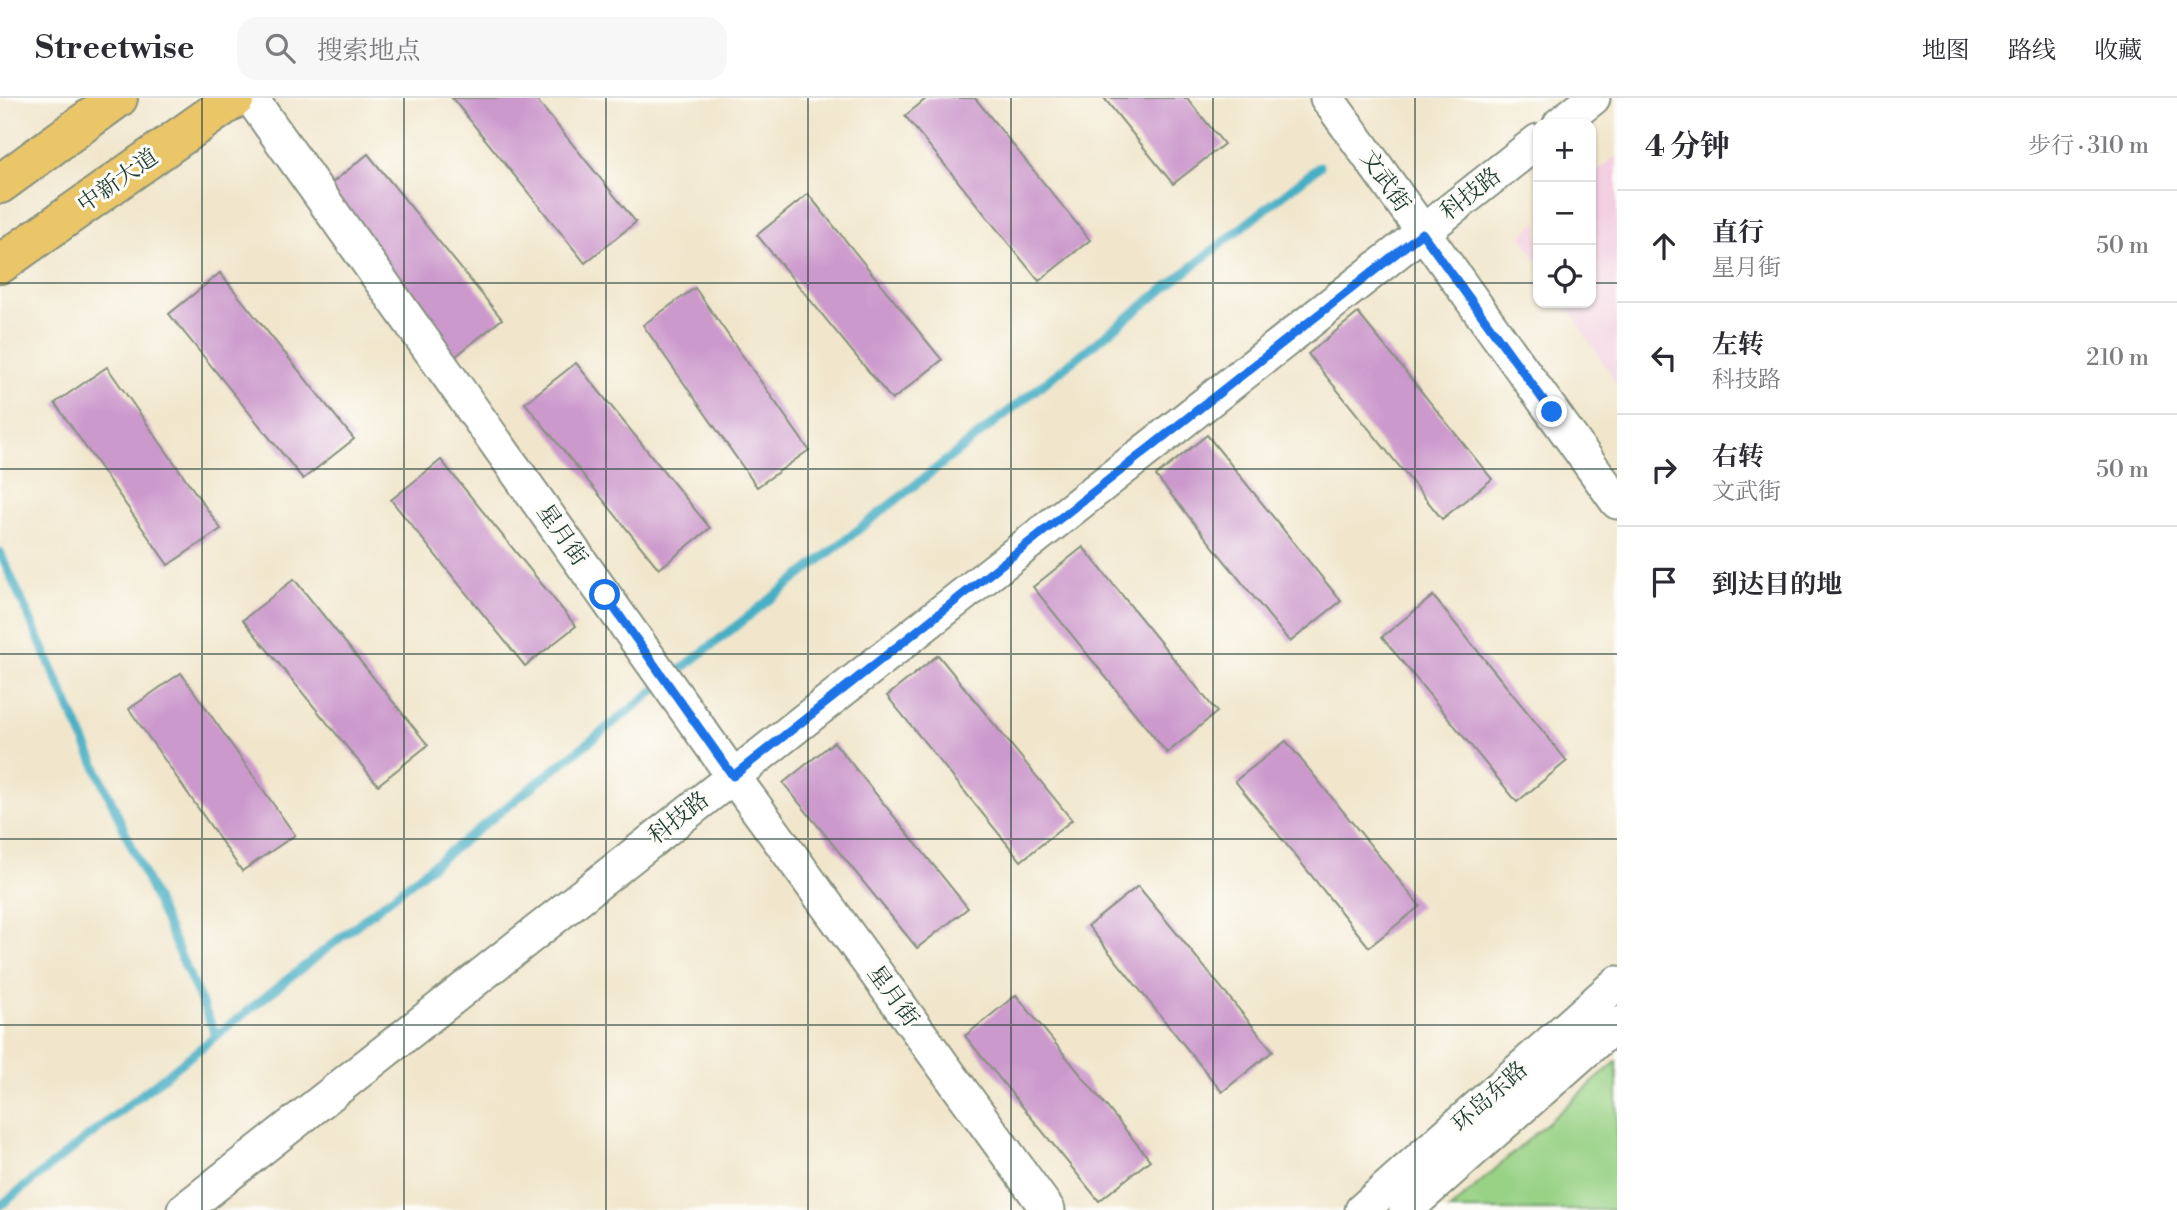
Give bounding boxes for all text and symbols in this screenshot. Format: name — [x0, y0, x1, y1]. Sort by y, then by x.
search box — [237, 17, 727, 80]
text: Streetwise — [35, 28, 195, 69]
icon: search — [261, 29, 299, 67]
text: 搜索地点 — [317, 35, 421, 67]
text: 地图 — [1922, 36, 1970, 66]
text: 路线 — [2008, 36, 2056, 66]
text: 收藏 — [2094, 36, 2142, 66]
map controls — [1533, 119, 1596, 308]
button: + — [1533, 119, 1596, 182]
text: 4 分钟 — [1645, 128, 1730, 166]
text: 步行 · 310 m — [2028, 132, 2149, 160]
street label: 中新大道 — [72, 143, 164, 219]
street label: 文武街 — [1354, 145, 1416, 217]
street label: 科技路 — [1435, 162, 1507, 226]
button: − — [1533, 182, 1596, 245]
text: 直行 — [1712, 217, 1764, 249]
icon: ahead — [1645, 227, 1683, 265]
text: 50 m — [2096, 232, 2149, 260]
button: locate — [1533, 245, 1596, 308]
text: 星月街 — [1712, 254, 1781, 282]
text: 左转 — [1712, 329, 1764, 361]
icon: left — [1645, 339, 1683, 377]
text: 210 m — [2086, 344, 2149, 372]
text: 科技路 — [1712, 366, 1781, 394]
route end — [1536, 396, 1567, 427]
text: 右转 — [1712, 441, 1764, 473]
icon: right — [1645, 451, 1683, 489]
text: 50 m — [2096, 456, 2149, 484]
text: 文武街 — [1712, 478, 1781, 506]
street label: 星月街 — [531, 499, 593, 571]
icon: arrive — [1645, 563, 1683, 601]
text: 到达目的地 — [1712, 569, 1842, 601]
route start — [589, 579, 620, 610]
street label: 科技路 — [643, 786, 715, 850]
street label: 星月街 — [861, 960, 925, 1032]
street label: 环岛东路 — [1446, 1056, 1534, 1138]

